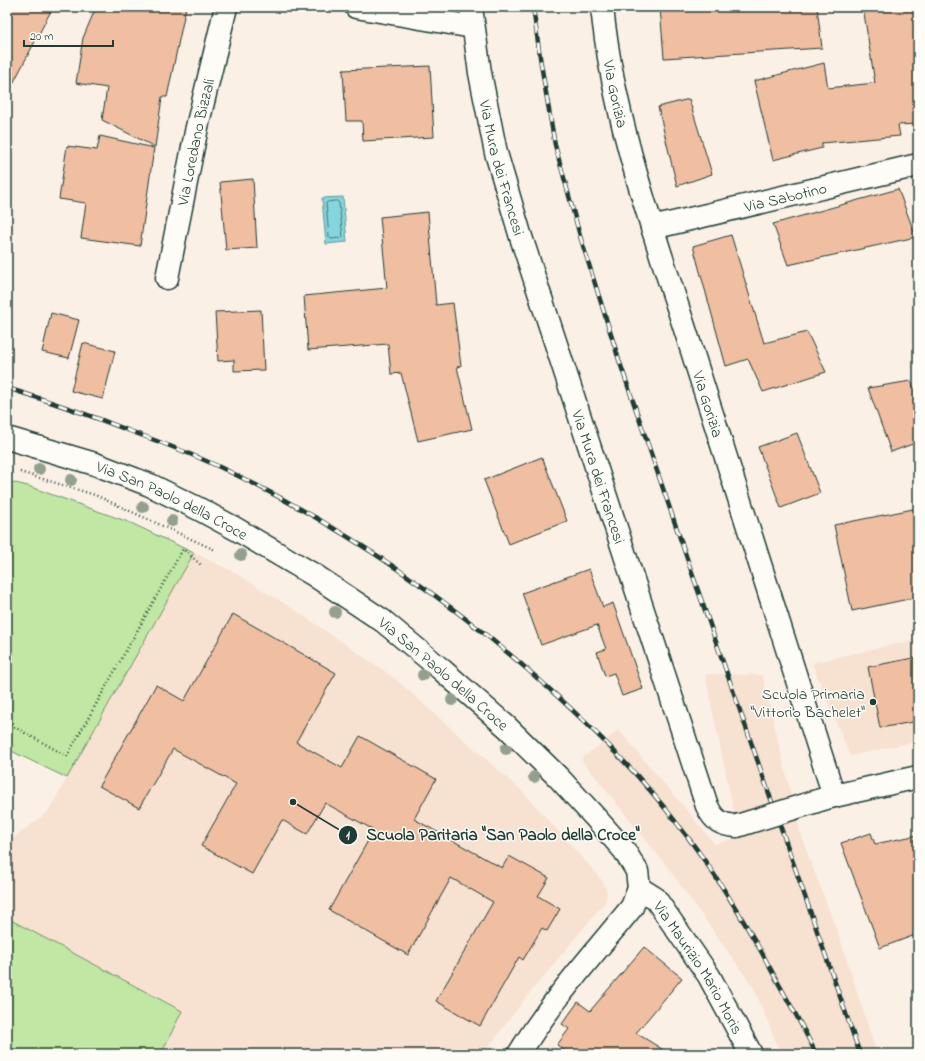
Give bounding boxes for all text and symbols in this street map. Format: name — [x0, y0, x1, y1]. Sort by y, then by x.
scale bar — [24, 22, 113, 48]
text: 20 m — [30, 28, 53, 46]
street label: Via Gorizia — [595, 58, 633, 130]
street label: Via Loredano Bizzali — [171, 76, 222, 209]
street label: Via Mura dei Francesi — [472, 97, 530, 239]
street label: Via Sabotino — [741, 177, 829, 220]
street label: Via Gorizia — [685, 368, 729, 441]
street label: Via Mura dei Francesi — [564, 406, 631, 547]
street label: Via San Paolo della Croce — [92, 455, 252, 548]
street label: Via San Paolo della Croce — [372, 611, 514, 738]
place label: Scuola Primaria "Vittorio Bachelet" — [751, 683, 865, 725]
marker: Scuola Primaria "Vittorio Bachelet" — [868, 697, 878, 707]
callout: Scuola Paritaria "San Paolo della Croce" — [338, 820, 647, 849]
text: Scuola Paritaria "San Paolo della Croce" — [366, 823, 640, 848]
text: 1 — [346, 827, 350, 845]
street label: Via Maurizio Mario Moris — [646, 896, 748, 1039]

